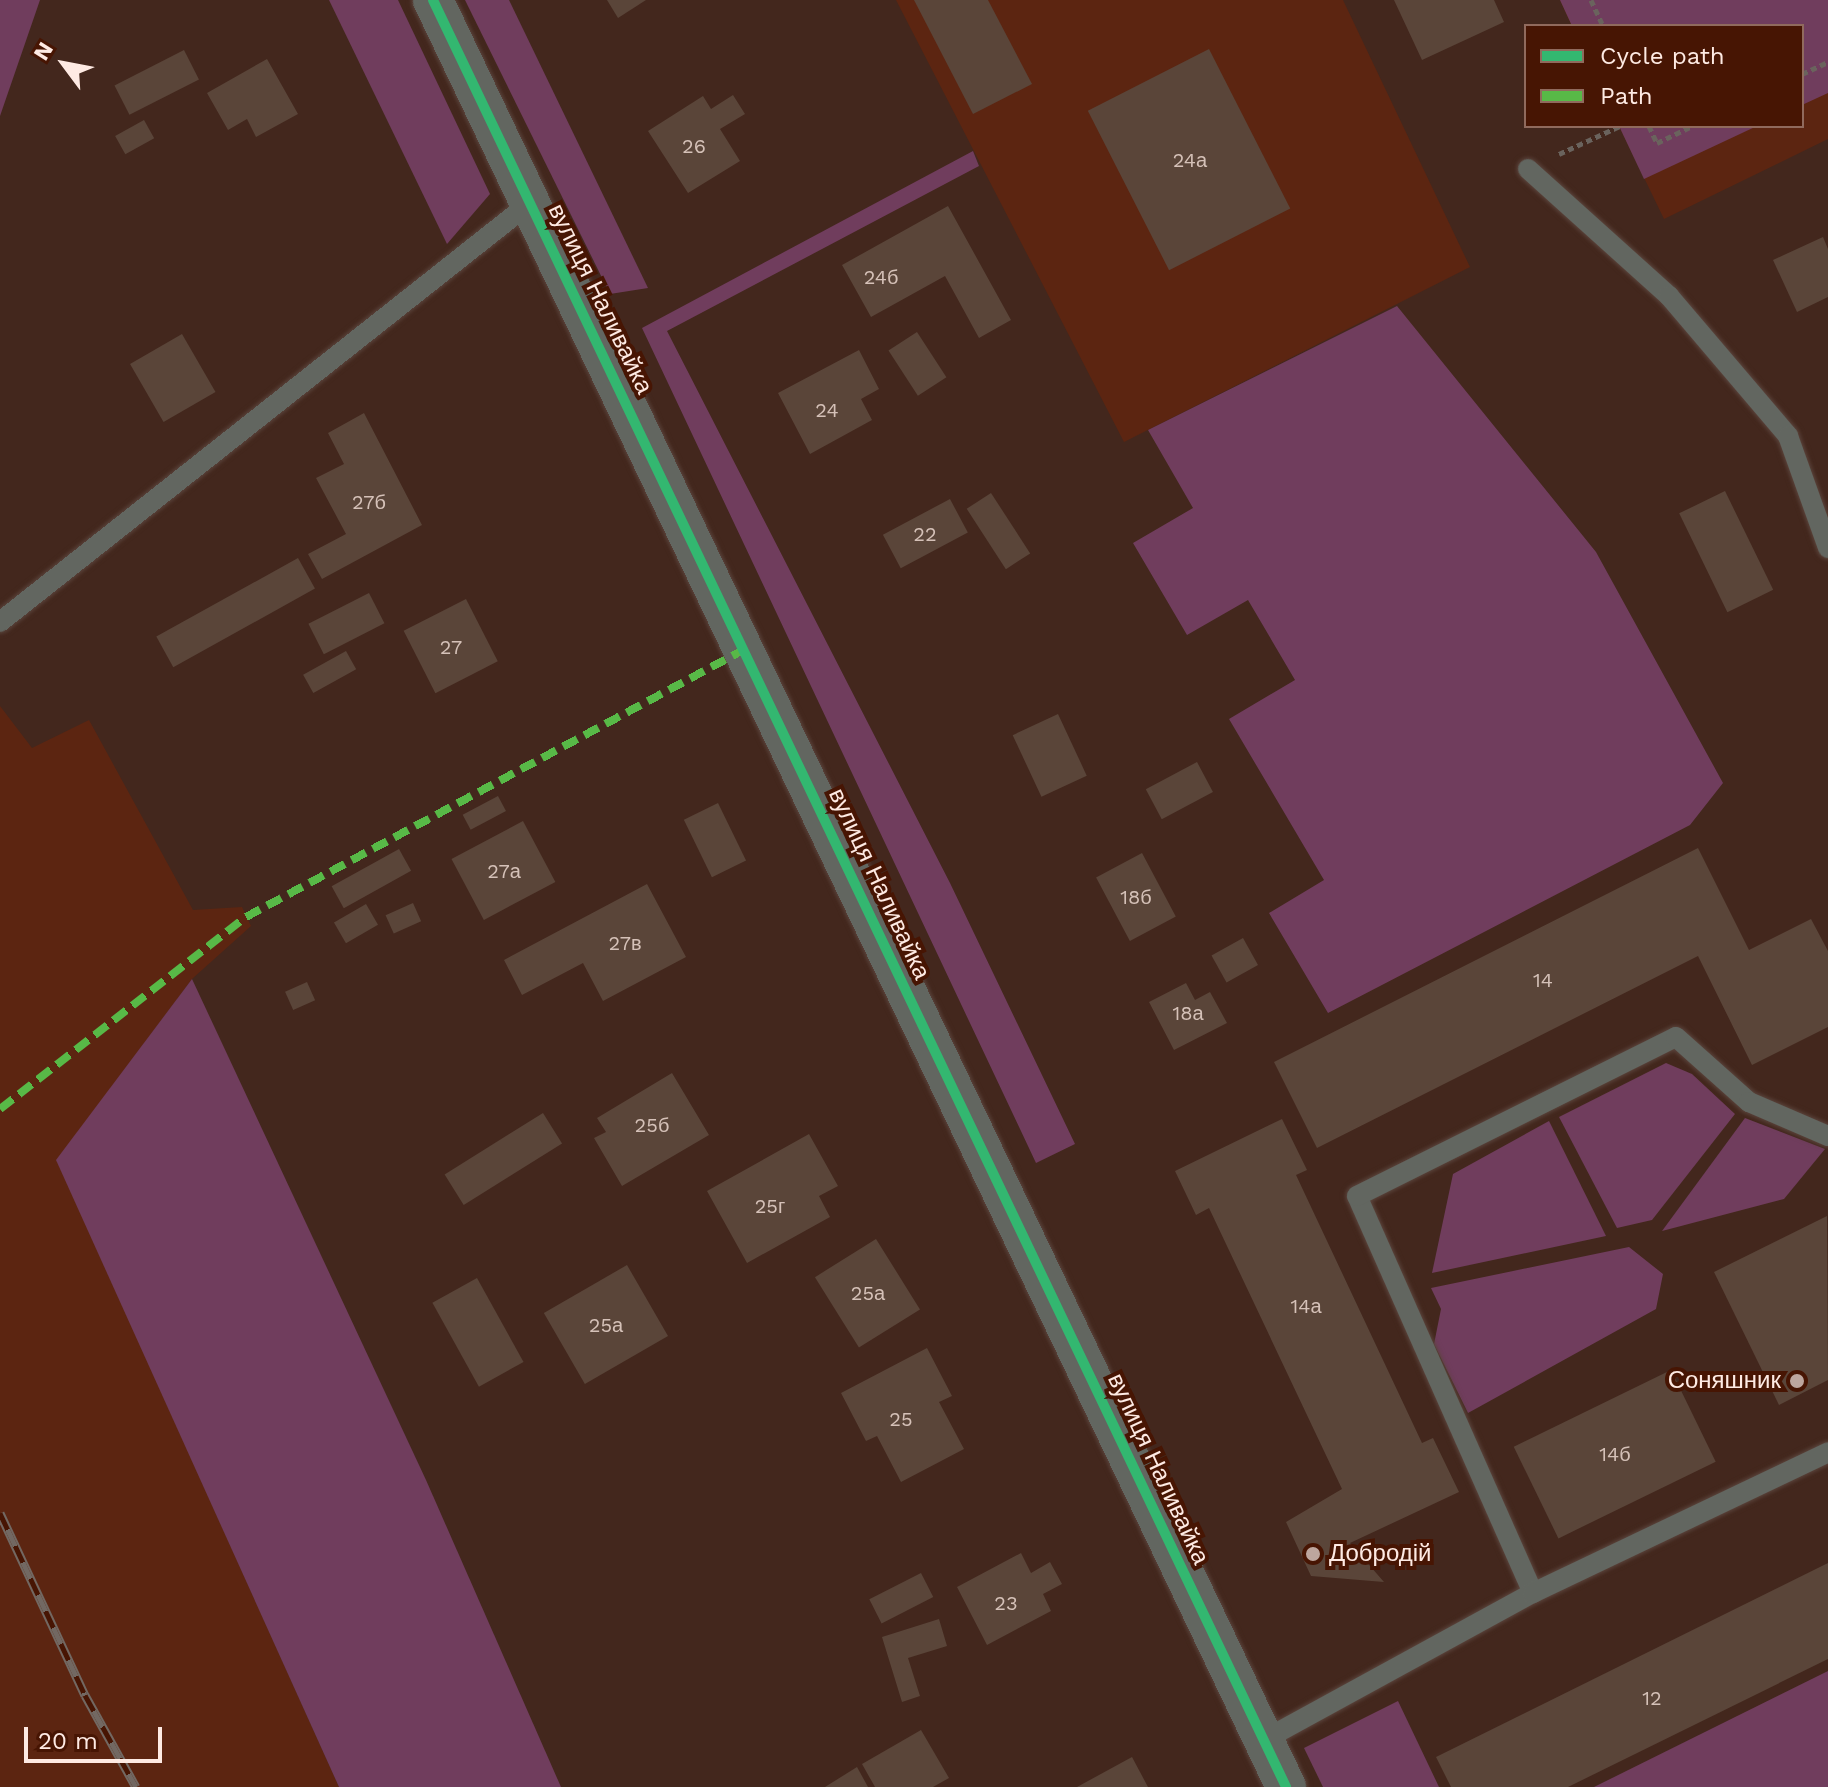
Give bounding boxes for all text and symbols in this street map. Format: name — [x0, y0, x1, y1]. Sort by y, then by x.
north arrow — [24, 24, 104, 104]
legend — [1524, 24, 1804, 128]
text: N — [28, 37, 58, 65]
text: Cycle path — [1600, 42, 1725, 70]
text: Path — [1600, 82, 1653, 110]
house number: 26 — [682, 134, 706, 158]
house number: 24а — [1173, 148, 1207, 172]
street label: вулиця Наливайка — [542, 199, 658, 399]
house number: 24б — [864, 265, 898, 289]
house number: 24 — [815, 398, 839, 422]
house number: 27б — [352, 490, 386, 514]
house number: 22 — [913, 522, 937, 546]
house number: 27 — [440, 635, 462, 659]
street label: вулиця Наливайка — [822, 784, 936, 984]
house number: 27а — [487, 859, 521, 883]
house number: 18б — [1120, 885, 1152, 909]
house number: 27в — [608, 931, 642, 955]
house number: 14 — [1533, 968, 1553, 992]
house number: 18а — [1172, 1001, 1204, 1025]
house number: 25б — [635, 1113, 669, 1137]
house number: 25г — [755, 1194, 785, 1218]
house number: 25а — [851, 1281, 885, 1305]
house number: 14а — [1290, 1294, 1322, 1318]
house number: 25а — [589, 1313, 623, 1337]
place label: Соняшник — [1668, 1367, 1781, 1395]
street label: вулиця Наливайка — [1101, 1369, 1215, 1569]
marker: Соняшник — [1788, 1372, 1806, 1390]
house number: 25 — [889, 1407, 913, 1431]
house number: 14б — [1599, 1442, 1631, 1466]
place label: Добродій — [1329, 1540, 1432, 1568]
marker: Добродій — [1304, 1545, 1322, 1563]
house number: 23 — [994, 1591, 1018, 1615]
house number: 12 — [1642, 1686, 1662, 1710]
scale bar — [28, 1711, 166, 1761]
text: 20 m — [38, 1727, 98, 1755]

